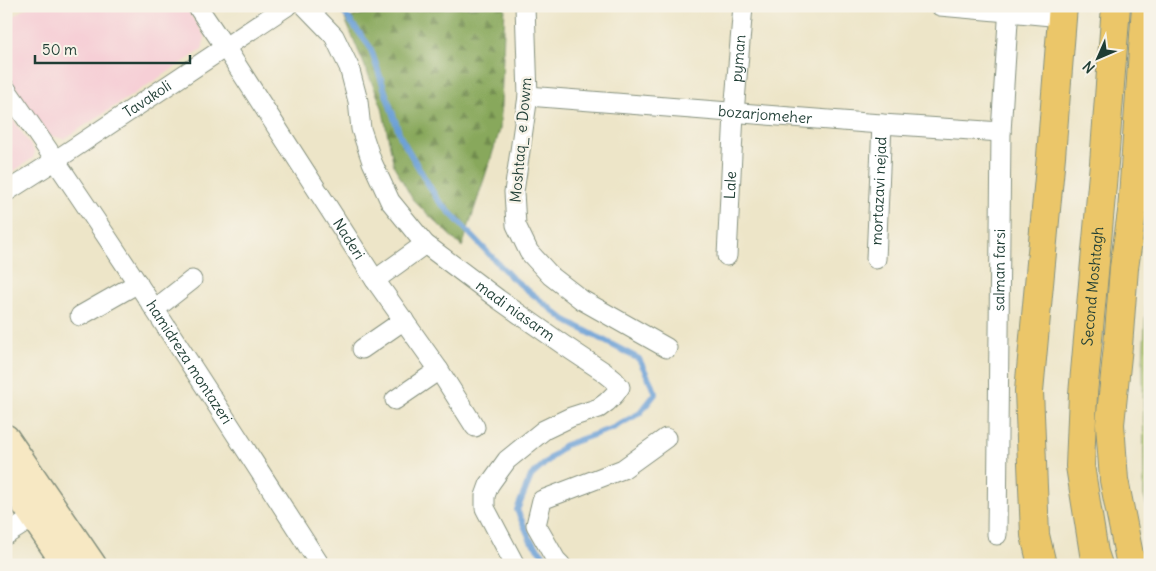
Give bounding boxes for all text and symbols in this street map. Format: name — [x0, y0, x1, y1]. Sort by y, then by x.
scale bar — [35, 32, 190, 64]
north arrow — [1074, 32, 1124, 82]
street label: pyman — [727, 34, 750, 83]
text: 50 m — [42, 40, 77, 59]
text: N — [1079, 57, 1099, 77]
street label: Tavakoli — [119, 76, 175, 122]
street label: Moshtaq_ e Dowm — [506, 77, 535, 203]
street label: bozarjomeher — [718, 101, 813, 128]
street label: mortazavi nejad — [867, 136, 890, 246]
street label: Lale — [720, 171, 740, 200]
street label: Naderi — [329, 215, 369, 263]
street label: Second Moshtagh — [1077, 225, 1107, 347]
street label: salman farsi — [989, 229, 1009, 311]
street label: madi niasarm — [472, 276, 559, 345]
street label: hamidreza montazeri — [142, 297, 237, 427]

